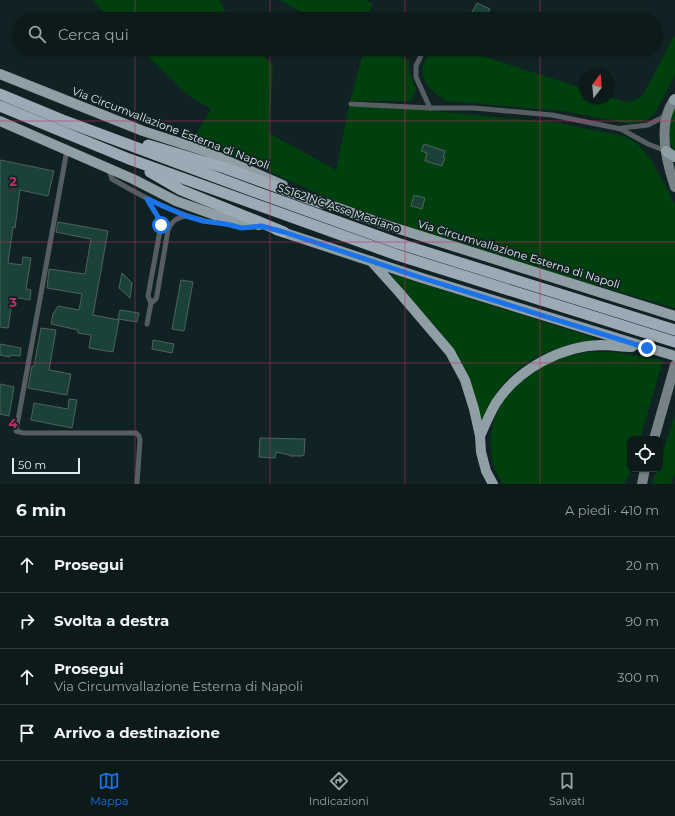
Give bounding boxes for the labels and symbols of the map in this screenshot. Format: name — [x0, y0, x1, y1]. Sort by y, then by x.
north arrow — [579, 68, 615, 104]
street label: Via Circumvallazione Esterna di Napoli — [70, 84, 272, 172]
text: 2 — [9, 173, 17, 189]
street label: SS162 NC Asse Mediano — [276, 180, 403, 236]
route start — [152, 216, 170, 234]
street label: Via Circumvallazione Esterna di Napoli — [416, 216, 622, 292]
text: 3 — [8, 294, 17, 310]
route end — [638, 339, 656, 357]
text: 4 — [9, 415, 18, 431]
scale bar — [12, 456, 80, 475]

